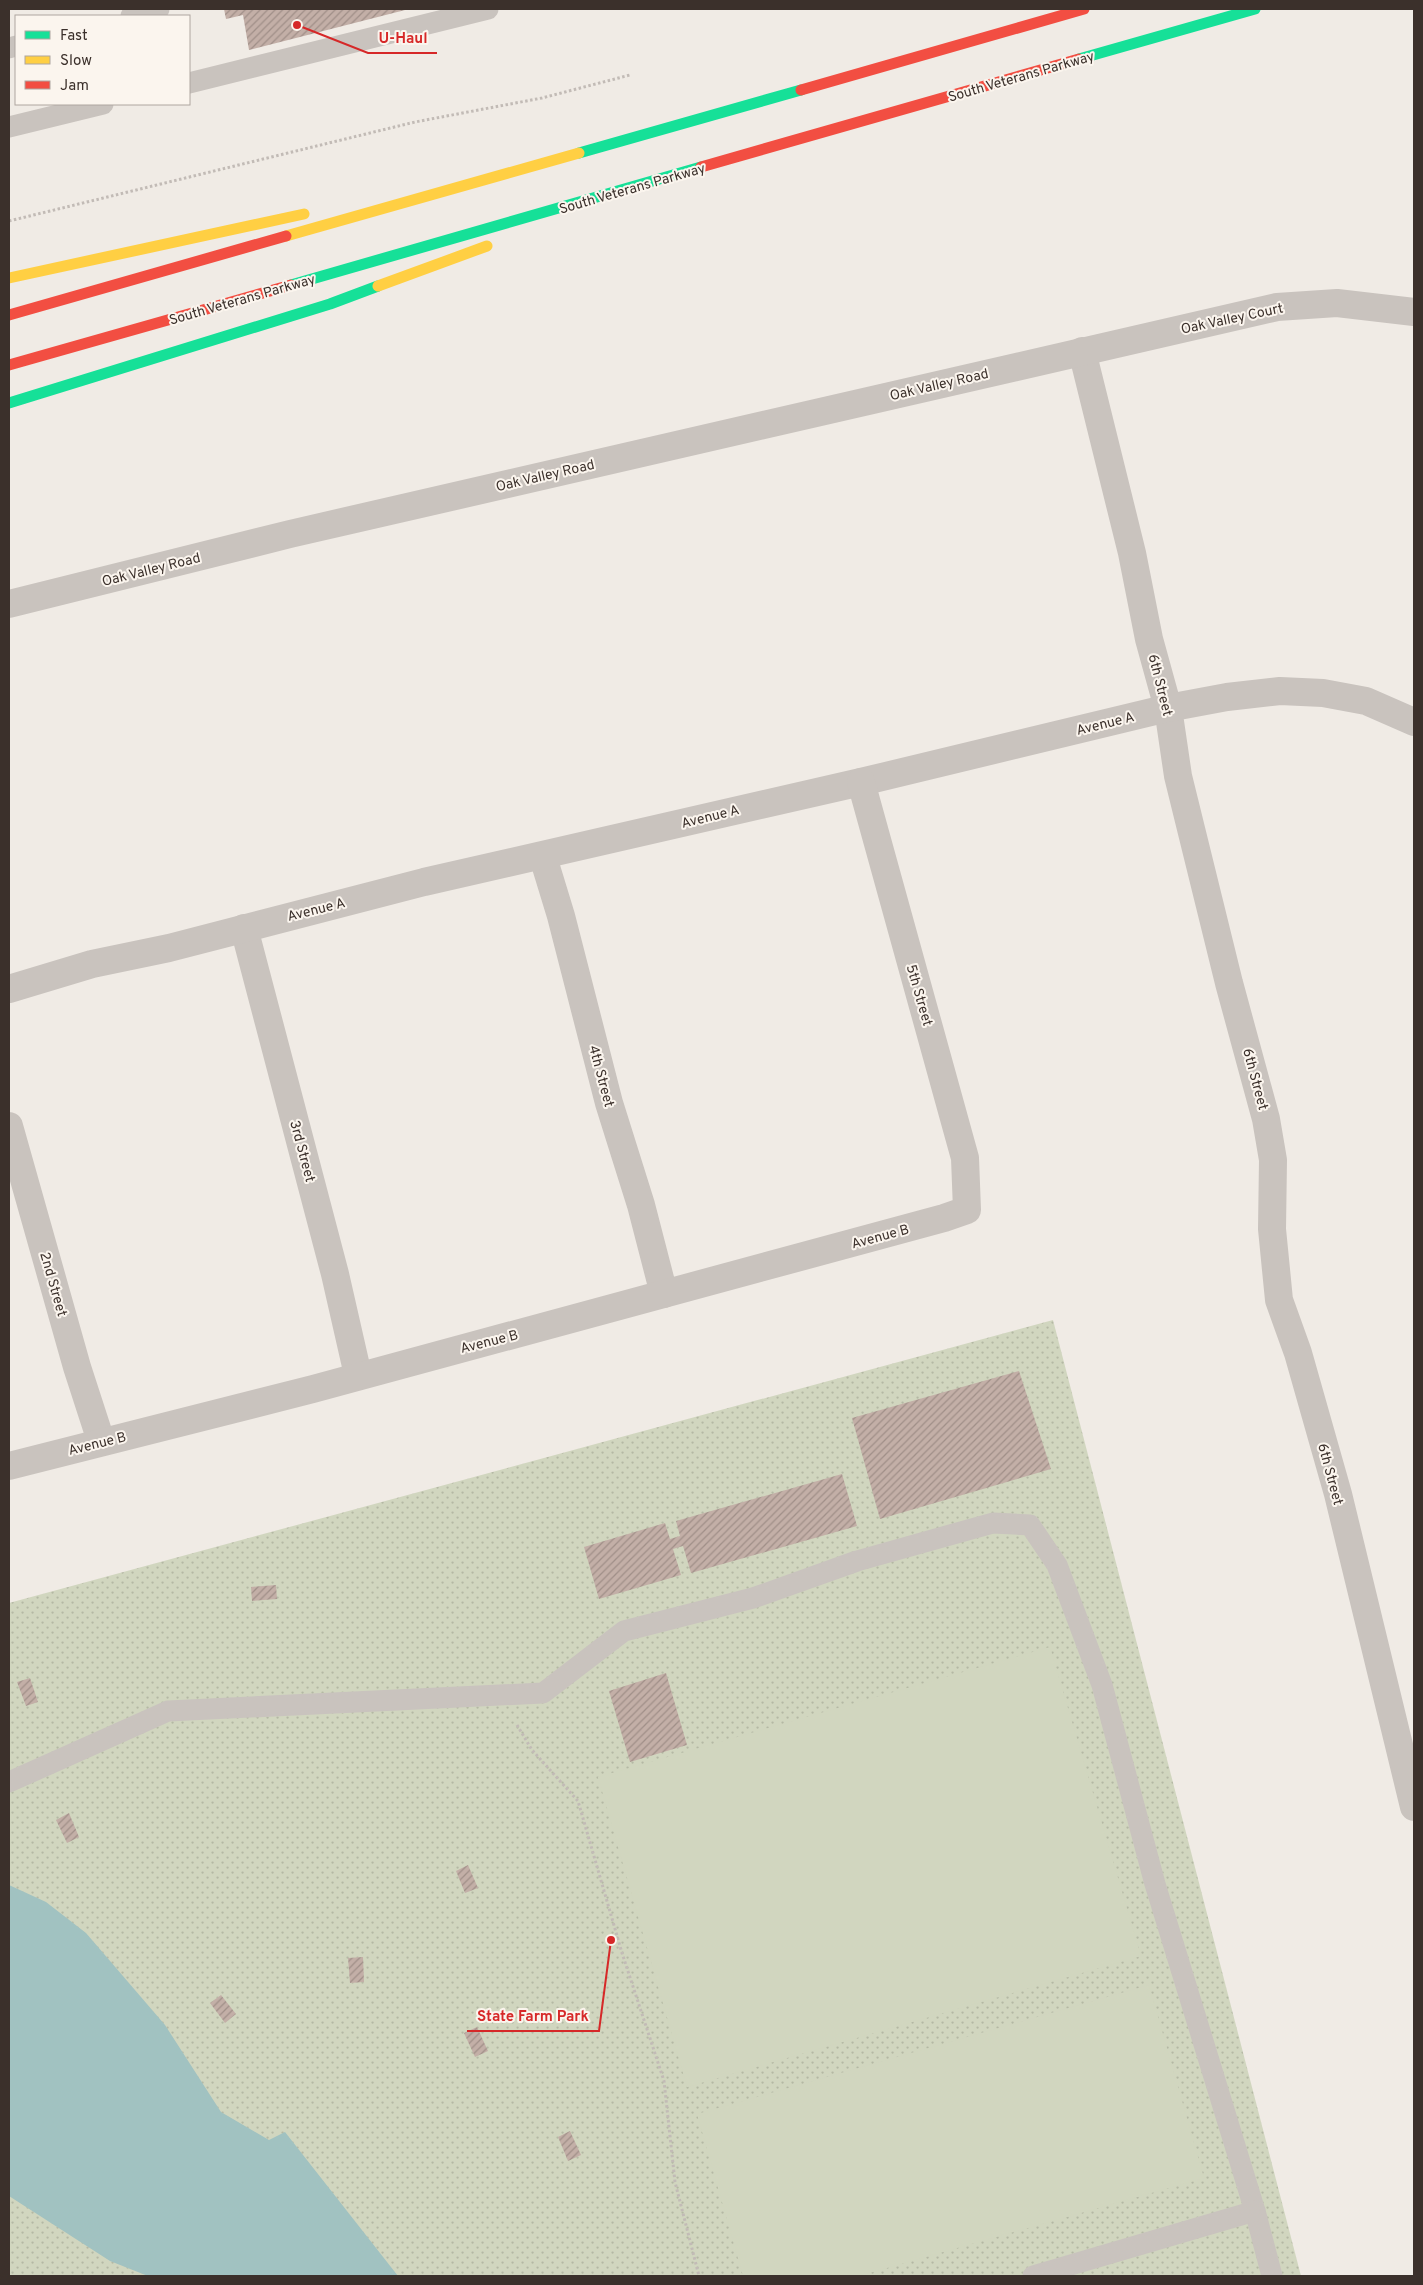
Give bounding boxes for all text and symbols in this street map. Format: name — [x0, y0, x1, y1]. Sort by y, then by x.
legend — [15, 15, 190, 105]
callout: U-Haul — [368, 23, 437, 53]
text: Fast — [60, 27, 88, 46]
text: U-Haul — [378, 30, 428, 49]
street label: South Veterans Parkway — [946, 48, 1096, 106]
text: Slow — [60, 52, 92, 71]
text: Jam — [60, 77, 89, 96]
street label: South Veterans Parkway — [557, 160, 707, 218]
street label: South Veterans Parkway — [167, 271, 317, 329]
street label: Oak Valley Court — [1180, 300, 1285, 339]
street label: Oak Valley Road — [888, 366, 990, 405]
street label: Oak Valley Road — [494, 457, 596, 496]
street label: Oak Valley Road — [100, 550, 202, 591]
street label: 6th Street — [1144, 653, 1175, 718]
street label: Avenue A — [1075, 709, 1136, 740]
street label: Avenue A — [680, 802, 741, 833]
street label: Avenue A — [286, 895, 347, 926]
street label: 5th Street — [902, 963, 935, 1028]
street label: 4th Street — [584, 1044, 617, 1109]
street label: 6th Street — [1238, 1047, 1271, 1112]
street label: 3rd Street — [285, 1119, 318, 1184]
street label: Avenue B — [850, 1222, 911, 1253]
street label: 2nd Street — [35, 1250, 70, 1319]
street label: Avenue B — [459, 1327, 520, 1358]
street label: Avenue B — [67, 1429, 128, 1460]
street label: 6th Street — [1313, 1442, 1346, 1507]
callout: State Farm Park — [467, 2001, 599, 2031]
text: State Farm Park — [477, 2008, 589, 2027]

